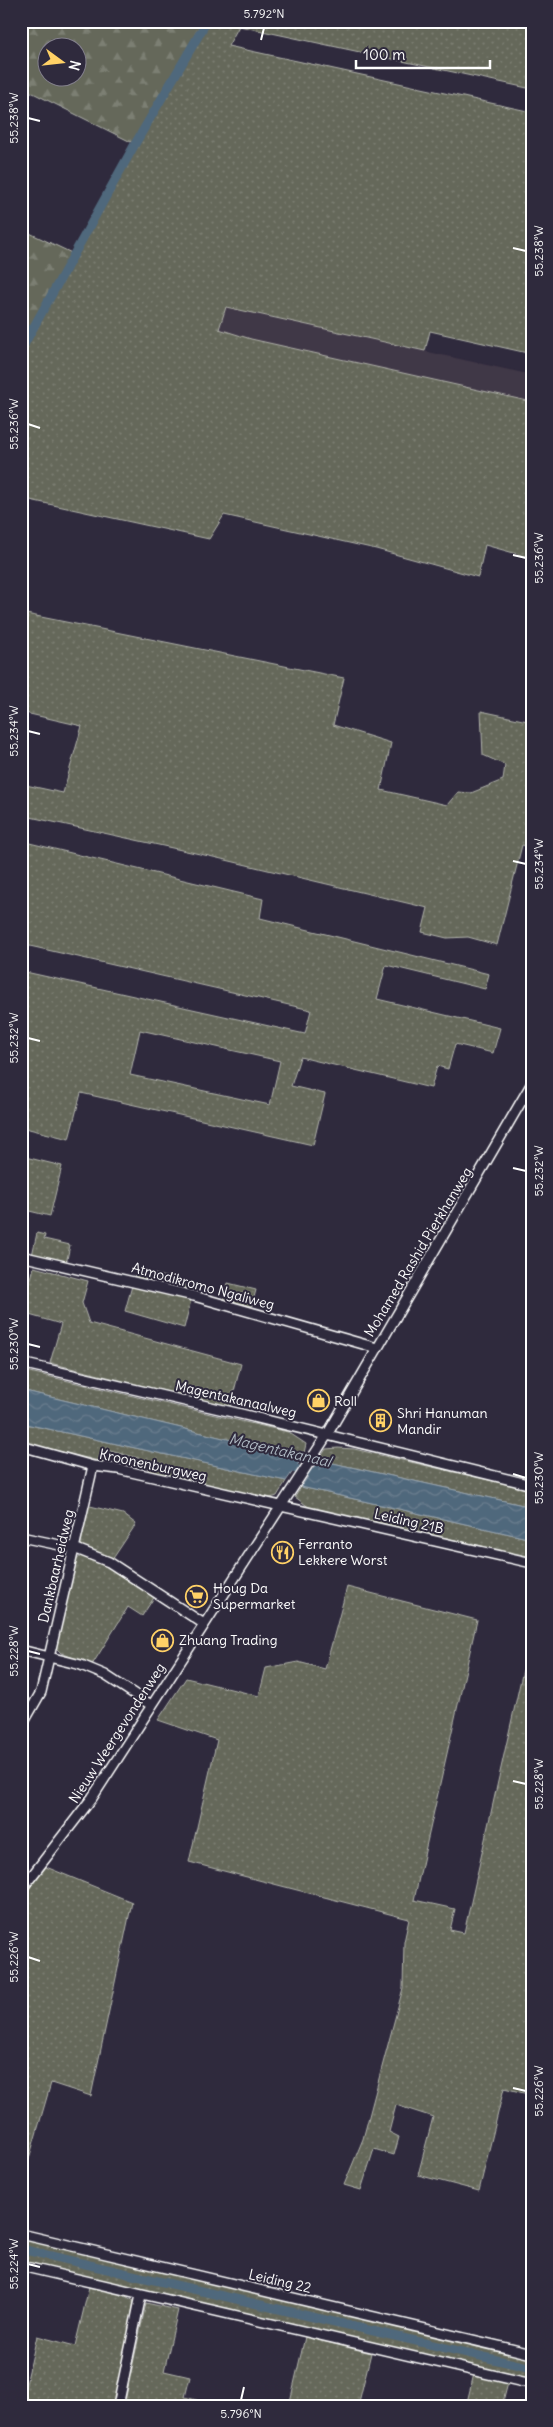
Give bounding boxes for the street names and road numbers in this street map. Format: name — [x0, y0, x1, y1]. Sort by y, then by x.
street label: Mohamed Rashid Pierkhanweg — [360, 1164, 476, 1340]
street label: Atmodikromo Ngaliweg — [130, 1258, 276, 1314]
street label: Magentakanaalweg — [174, 1376, 298, 1422]
street label: Kroonenburgweg — [98, 1445, 208, 1485]
street label: Leiding 21B — [372, 1504, 446, 1538]
street label: Dankbaarheidweg — [34, 1508, 78, 1624]
street label: Nieuw Weergevondenweg — [65, 1659, 169, 1807]
street label: Leiding 22 — [247, 2265, 313, 2297]

